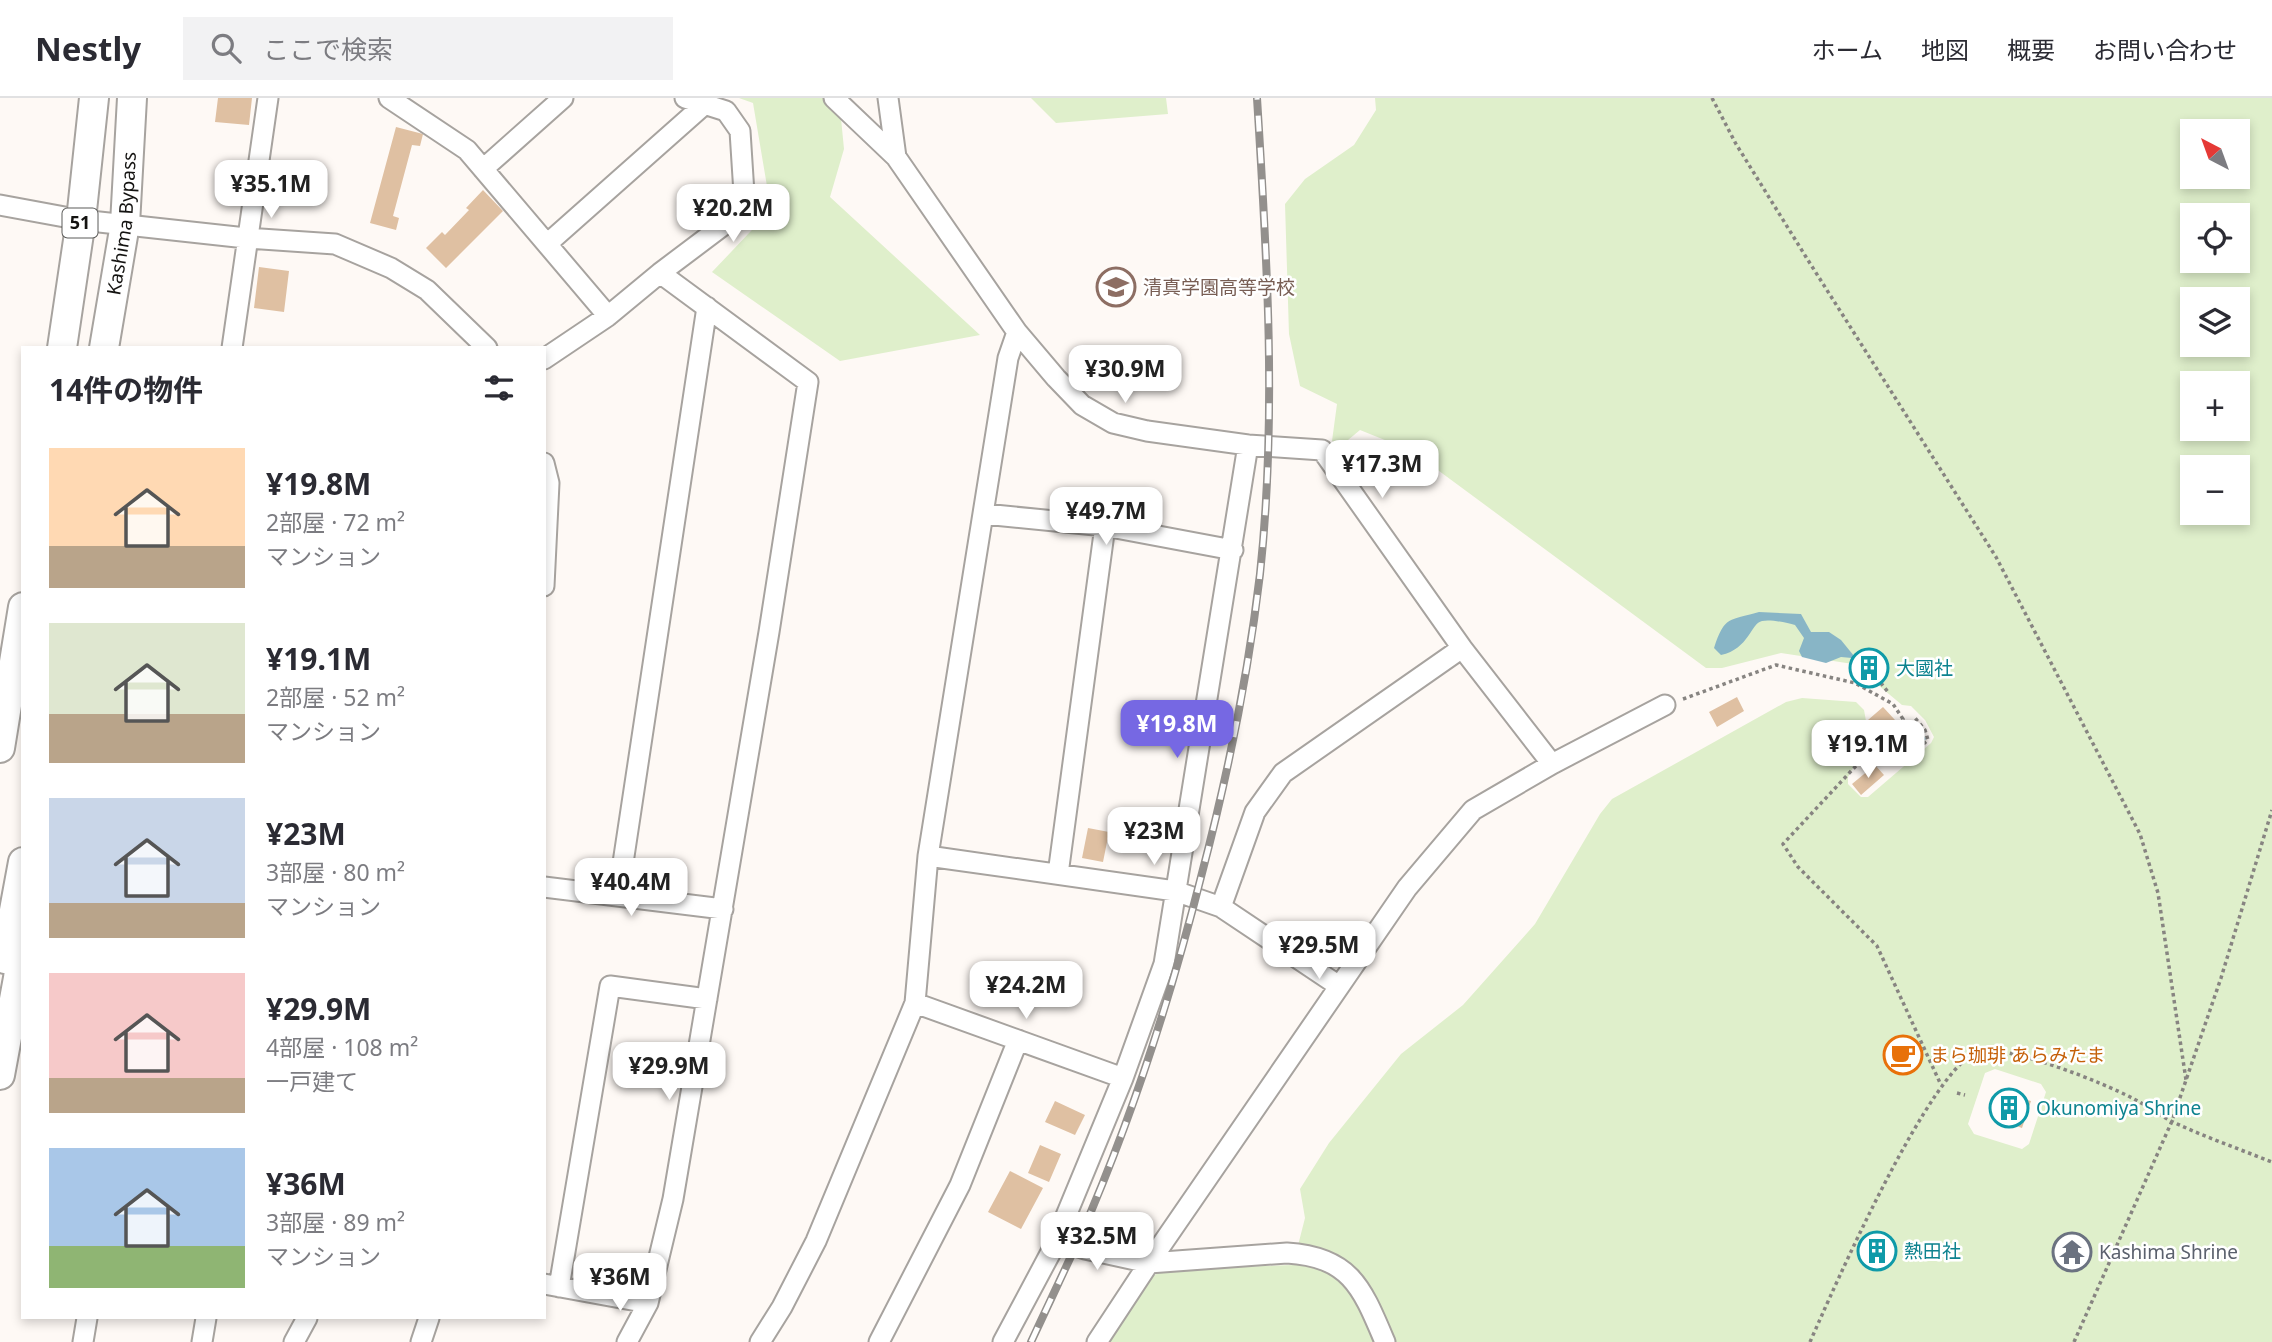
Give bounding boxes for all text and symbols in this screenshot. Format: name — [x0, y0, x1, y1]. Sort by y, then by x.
search box — [183, 17, 673, 80]
text: Nestly — [35, 26, 141, 71]
icon: search — [207, 29, 245, 67]
text: ここで検索 — [263, 31, 393, 67]
text: ホーム — [1812, 33, 1883, 66]
text: 地図 — [1921, 33, 1969, 66]
text: 概要 — [2007, 33, 2055, 66]
text: お問い合わせ — [2093, 33, 2237, 66]
north arrow — [2180, 119, 2250, 189]
map controls — [2180, 119, 2250, 525]
street label: Kashima Bypass — [100, 151, 142, 297]
pin: ¥35.1M — [214, 160, 328, 220]
text: ¥35.1M — [231, 167, 311, 199]
pin: ¥20.2M — [676, 184, 790, 244]
text: ¥20.2M — [693, 191, 773, 223]
button: locate — [2180, 203, 2250, 273]
road number: 51 — [62, 208, 98, 238]
school or university icon: 清真学園高等学校 — [1095, 266, 1137, 308]
place label: 清真学園高等学校 — [1143, 274, 1295, 300]
button: layers — [2180, 287, 2250, 357]
pin: ¥30.9M — [1068, 345, 1182, 405]
text: ¥30.9M — [1085, 352, 1165, 384]
text: 14件の物件 — [49, 369, 203, 410]
icon: filters — [480, 369, 518, 407]
button: + — [2180, 371, 2250, 441]
pin: ¥17.3M — [1325, 440, 1439, 500]
text: ¥17.3M — [1342, 447, 1422, 479]
button: − — [2180, 455, 2250, 525]
text: ¥19.8M — [266, 463, 371, 504]
icon: home — [105, 476, 189, 560]
pin: ¥49.7M — [1049, 488, 1163, 547]
text: ¥49.7M — [1066, 494, 1146, 526]
text: 2部屋 · 72 m² — [266, 506, 405, 538]
text: マンション — [266, 540, 381, 572]
text: ¥19.1M — [266, 638, 371, 679]
building icon: 大國社 — [1848, 647, 1890, 689]
icon: home — [105, 651, 189, 735]
place label: 大國社 — [1896, 655, 1953, 681]
text: 2部屋 · 52 m² — [266, 681, 405, 713]
pin: ¥19.8M — [1120, 700, 1234, 760]
text: ¥19.8M — [1137, 707, 1217, 739]
text: マンション — [266, 715, 381, 747]
pin: ¥19.1M — [1811, 720, 1925, 780]
text: ¥19.1M — [1828, 727, 1908, 759]
pin: ¥23M — [1113, 808, 1195, 867]
text: ¥23M — [266, 813, 346, 854]
text: ¥23M — [1123, 814, 1185, 846]
icon: home — [105, 826, 189, 910]
text: 3部屋 · 80 m² — [266, 856, 405, 888]
pin: ¥40.4M — [574, 858, 688, 918]
text: ¥40.4M — [591, 865, 671, 897]
text: マンション — [266, 890, 381, 922]
pin: ¥29.5M — [1262, 922, 1376, 981]
text: ¥29.5M — [1279, 928, 1359, 960]
pin: ¥24.2M — [969, 962, 1083, 1021]
text: ¥24.2M — [986, 968, 1066, 1000]
text: ¥29.9M — [266, 988, 371, 1029]
icon: home — [105, 1001, 189, 1085]
text: 4部屋 · 108 m² — [266, 1031, 418, 1063]
cafe icon: まら珈琲 あらみたま — [1882, 1034, 1924, 1076]
pin: ¥29.9M — [612, 1042, 726, 1102]
place label: まら珈琲 あらみたま — [1930, 1042, 2105, 1068]
text: ¥29.9M — [629, 1049, 709, 1081]
text: 一戸建て — [266, 1065, 358, 1097]
building icon: Okunomiya Shrine — [1988, 1087, 2030, 1129]
place label: Okunomiya Shrine — [2036, 1095, 2201, 1121]
text: ¥36M — [266, 1163, 346, 1204]
icon: home — [105, 1176, 189, 1260]
text: 3部屋 · 89 m² — [266, 1206, 405, 1238]
pin: ¥32.5M — [1040, 1212, 1154, 1272]
text: ¥32.5M — [1057, 1219, 1137, 1251]
building icon: 熱田社 — [1856, 1230, 1898, 1272]
temple icon: Kashima Shrine — [2051, 1231, 2093, 1273]
place label: 熱田社 — [1904, 1238, 1961, 1264]
place label: Kashima Shrine — [2099, 1239, 2238, 1265]
text: マンション — [266, 1240, 381, 1272]
pin: ¥36M — [579, 1254, 661, 1313]
text: ¥36M — [589, 1260, 651, 1292]

